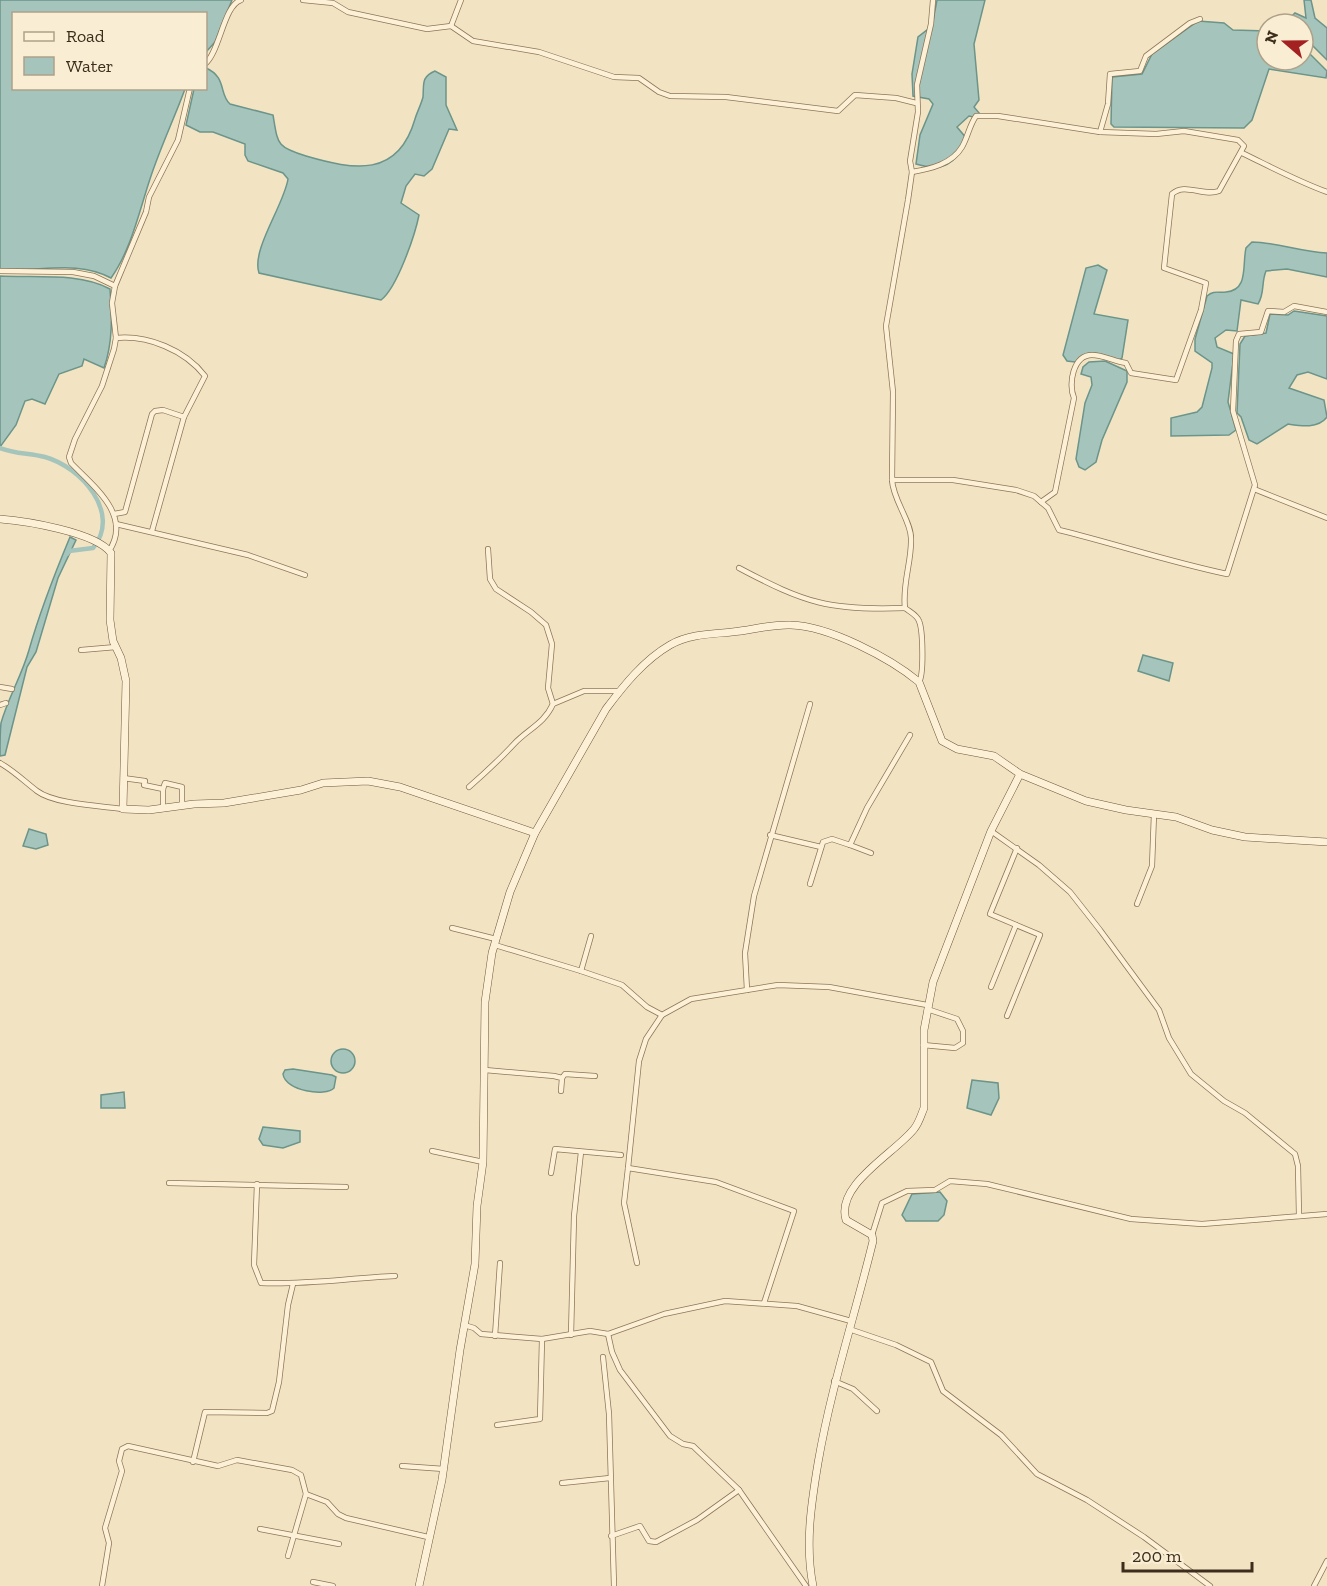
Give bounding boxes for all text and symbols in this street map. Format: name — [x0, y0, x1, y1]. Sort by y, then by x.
legend — [12, 12, 207, 90]
north arrow — [1255, 12, 1315, 72]
text: Road — [66, 25, 105, 47]
text: N — [1260, 28, 1282, 46]
text: Water — [66, 55, 113, 77]
scale bar — [1123, 1535, 1252, 1573]
text: 200 m — [1132, 1545, 1182, 1567]

